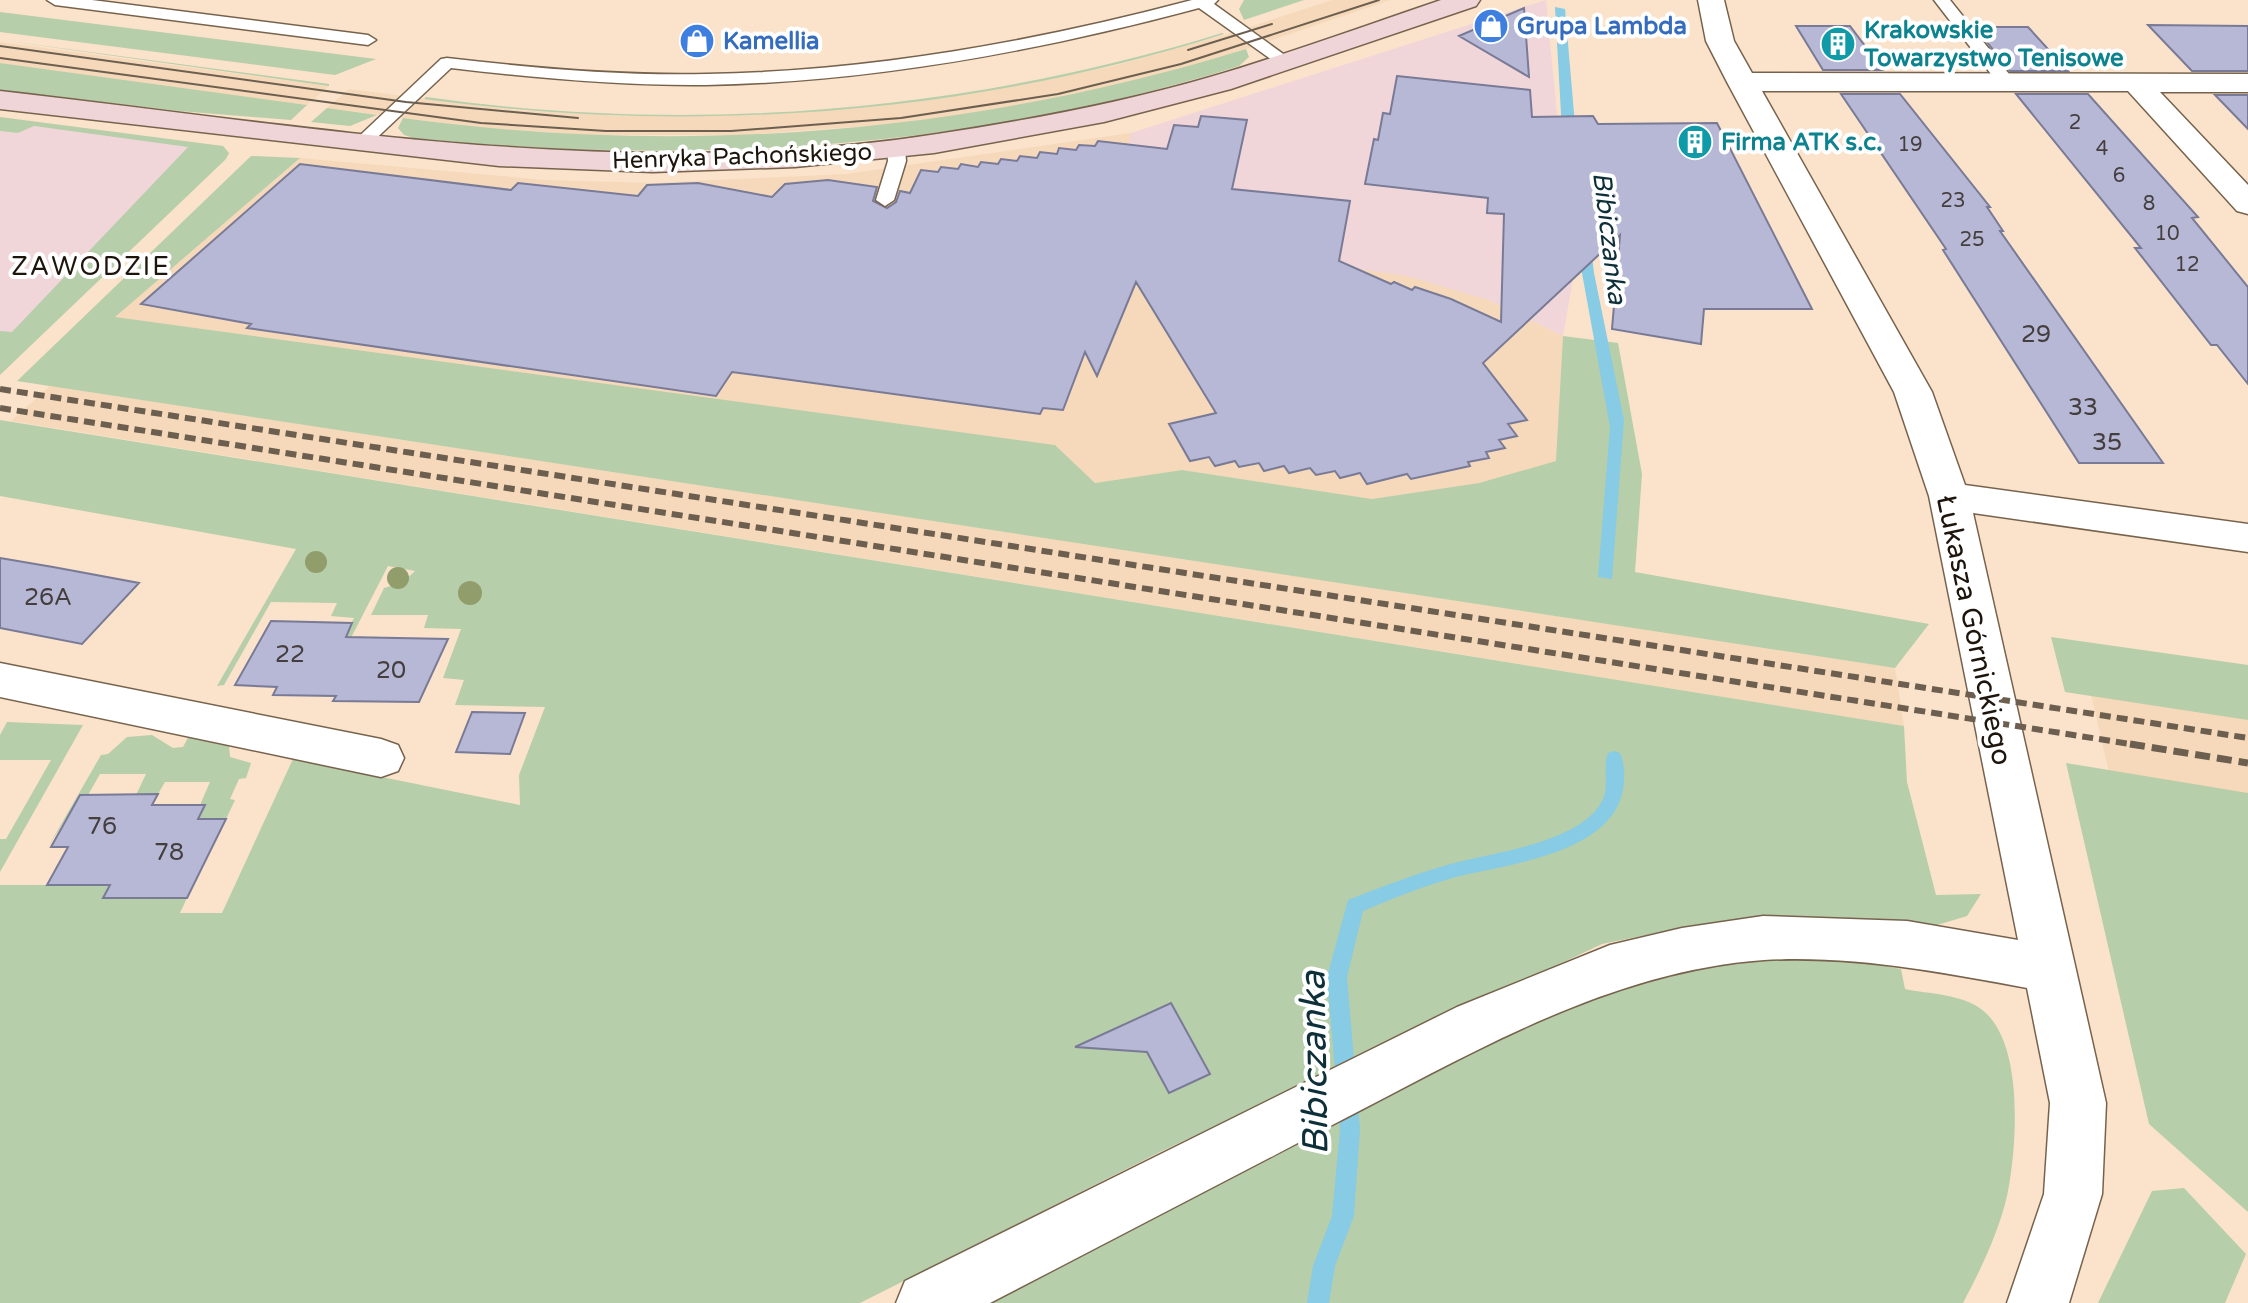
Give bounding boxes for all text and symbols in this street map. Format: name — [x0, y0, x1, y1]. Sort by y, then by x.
shop icon: Grupa Lambda — [1472, 7, 1510, 45]
place label: Grupa Lambda — [1517, 12, 1687, 41]
place label: Krakowskie Towarzystwo Tenisowe — [1863, 16, 2124, 73]
shop icon: Kamellia — [678, 22, 716, 60]
building icon: Krakowskie Towarzystwo Tenisowe — [1819, 25, 1857, 63]
place label: Kamellia — [723, 27, 820, 56]
house number: 2 — [2069, 111, 2081, 135]
building icon: Firma ATK s.c. — [1676, 123, 1714, 161]
place label: Firma ATK s.c. — [1721, 128, 1882, 157]
house number: 19 — [1897, 133, 1923, 157]
street label: Henryka Pachońskiego — [612, 137, 873, 176]
house number: 4 — [2096, 137, 2108, 161]
house number: 6 — [2113, 164, 2125, 188]
water label: Bibiczanka — [1586, 170, 1633, 307]
house number: 23 — [1940, 189, 1966, 213]
house number: 8 — [2143, 192, 2155, 216]
house number: 10 — [2154, 222, 2180, 246]
house number: 25 — [1959, 228, 1985, 252]
district label: ZAWODZIE — [11, 251, 171, 282]
house number: 12 — [2174, 253, 2200, 277]
house number: 29 — [2021, 320, 2051, 349]
house number: 33 — [2068, 393, 2098, 422]
house number: 35 — [2092, 428, 2122, 457]
street label: Łukasza Górnickiego — [1929, 492, 2019, 768]
house number: 26A — [24, 583, 72, 612]
house number: 22 — [275, 640, 305, 669]
house number: 20 — [376, 656, 406, 685]
house number: 76 — [87, 812, 117, 841]
house number: 78 — [154, 838, 184, 867]
water label: Bibiczanka — [1291, 970, 1338, 1155]

